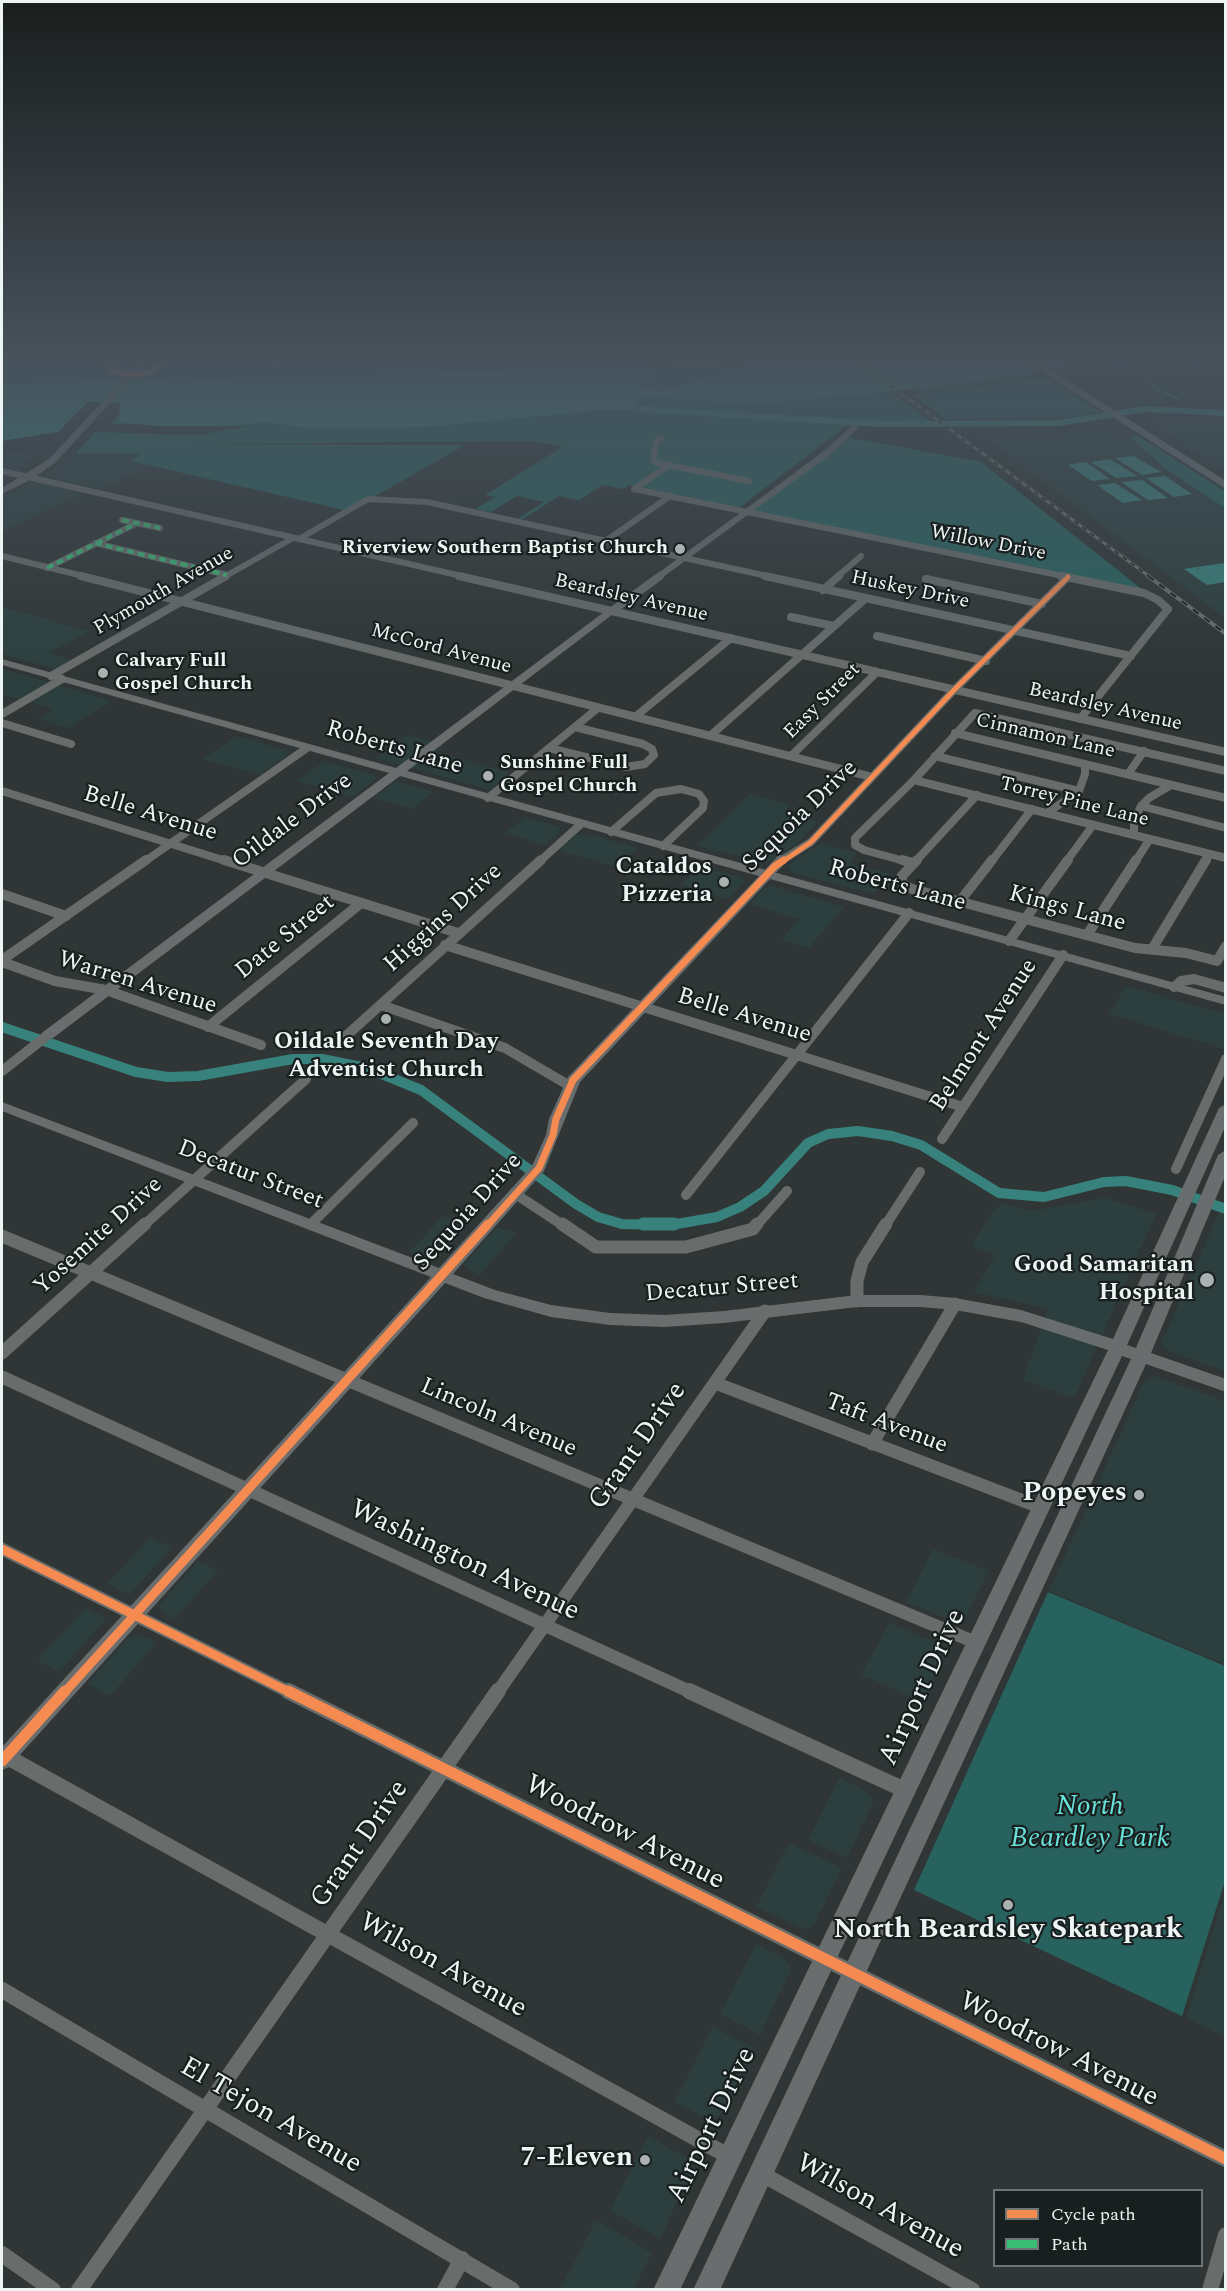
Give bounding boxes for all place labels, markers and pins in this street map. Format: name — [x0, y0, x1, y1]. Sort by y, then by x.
place label: Riverview Southern Baptist Church — [342, 537, 668, 561]
marker: Riverview Southern Baptist Church — [673, 542, 687, 556]
place label: Calvary Full Gospel Church — [115, 650, 252, 697]
marker: Calvary Full Gospel Church — [96, 666, 110, 680]
place label: Sunshine Full Gospel Church — [500, 752, 637, 799]
marker: Sunshine Full Gospel Church — [481, 769, 495, 783]
place label: Cataldos Pizzeria — [616, 854, 712, 910]
marker: Cataldos Pizzeria — [717, 875, 731, 889]
marker: Oildale Seventh Day Adventist Church — [379, 1012, 393, 1026]
place label: Oildale Seventh Day Adventist Church — [274, 1029, 498, 1085]
place label: Good Samaritan Hospital — [1014, 1252, 1194, 1308]
marker: Good Samaritan Hospital — [1198, 1271, 1216, 1289]
place label: Popeyes — [1022, 1478, 1127, 1512]
marker: Popeyes — [1132, 1488, 1146, 1502]
marker: North Beardsley Skatepark — [1001, 1898, 1015, 1912]
place label: North Beardsley Skatepark — [833, 1915, 1183, 1949]
place label: 7-Eleven — [520, 2143, 633, 2177]
marker: 7-Eleven — [638, 2153, 652, 2167]

